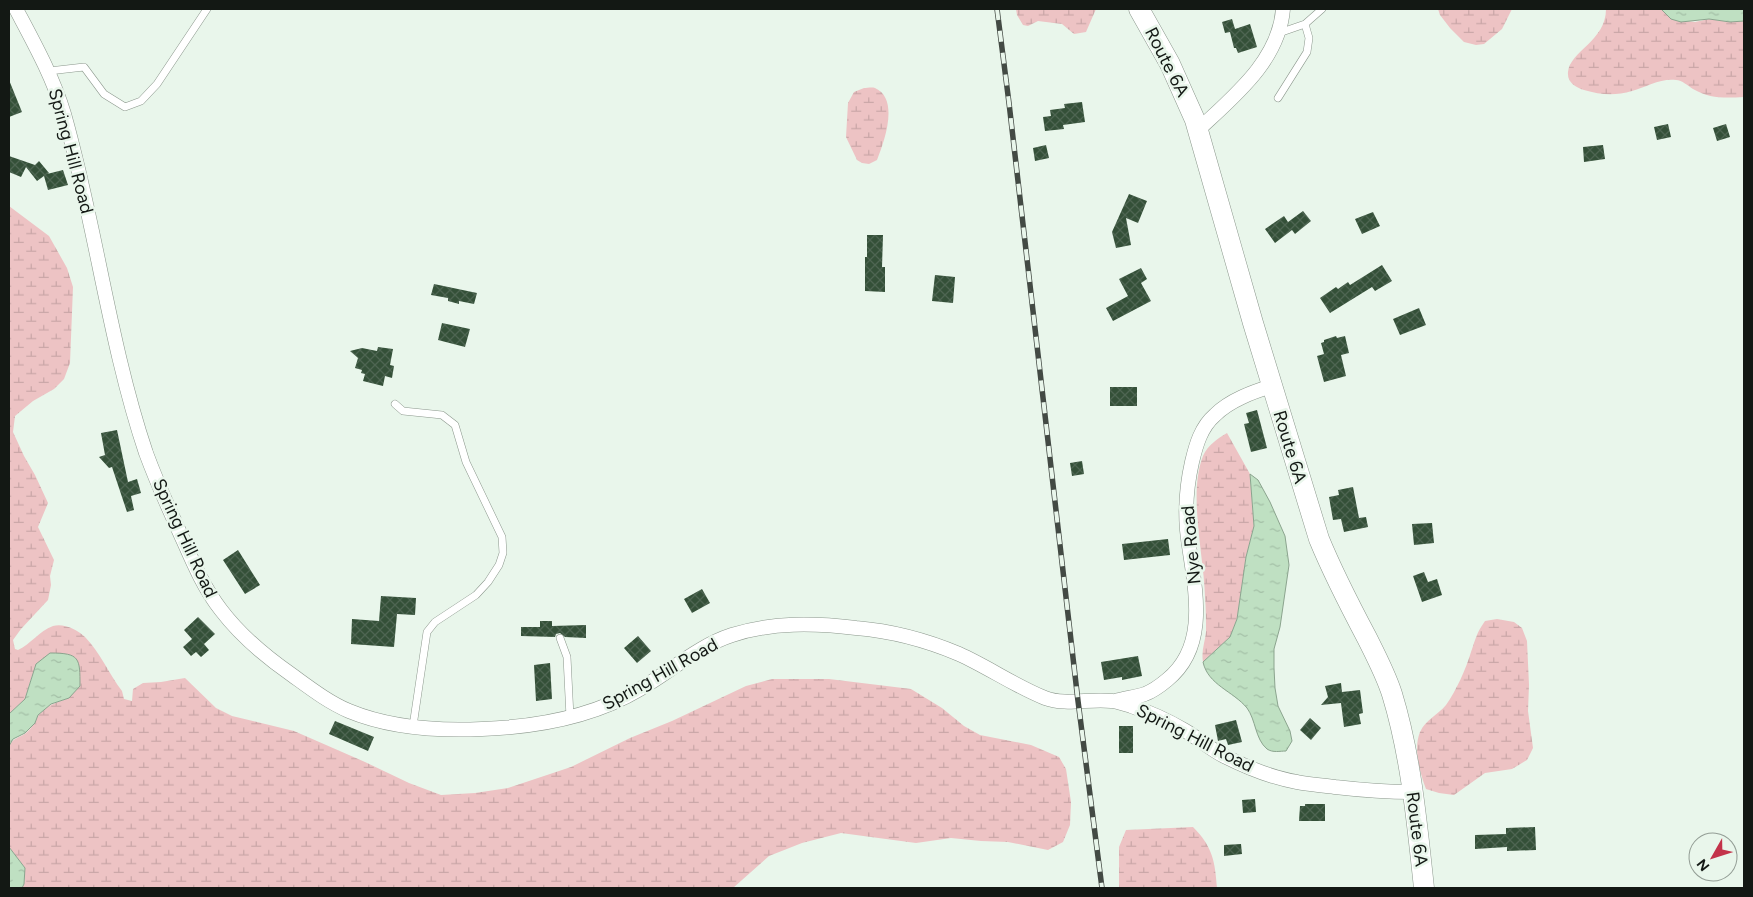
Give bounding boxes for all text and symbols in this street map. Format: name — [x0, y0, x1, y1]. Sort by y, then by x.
street label: Route 6A — [1140, 24, 1194, 100]
street label: Spring Hill Road — [44, 86, 98, 216]
street label: Route 6A — [1268, 408, 1312, 486]
street label: Spring Hill Road — [148, 475, 222, 601]
street label: Nye Road — [1177, 505, 1205, 585]
street label: Spring Hill Road — [598, 633, 722, 715]
street label: Spring Hill Road — [1133, 699, 1257, 777]
street label: Route 6A — [1402, 790, 1432, 868]
north arrow — [1688, 832, 1738, 882]
text: N — [1693, 855, 1713, 874]

